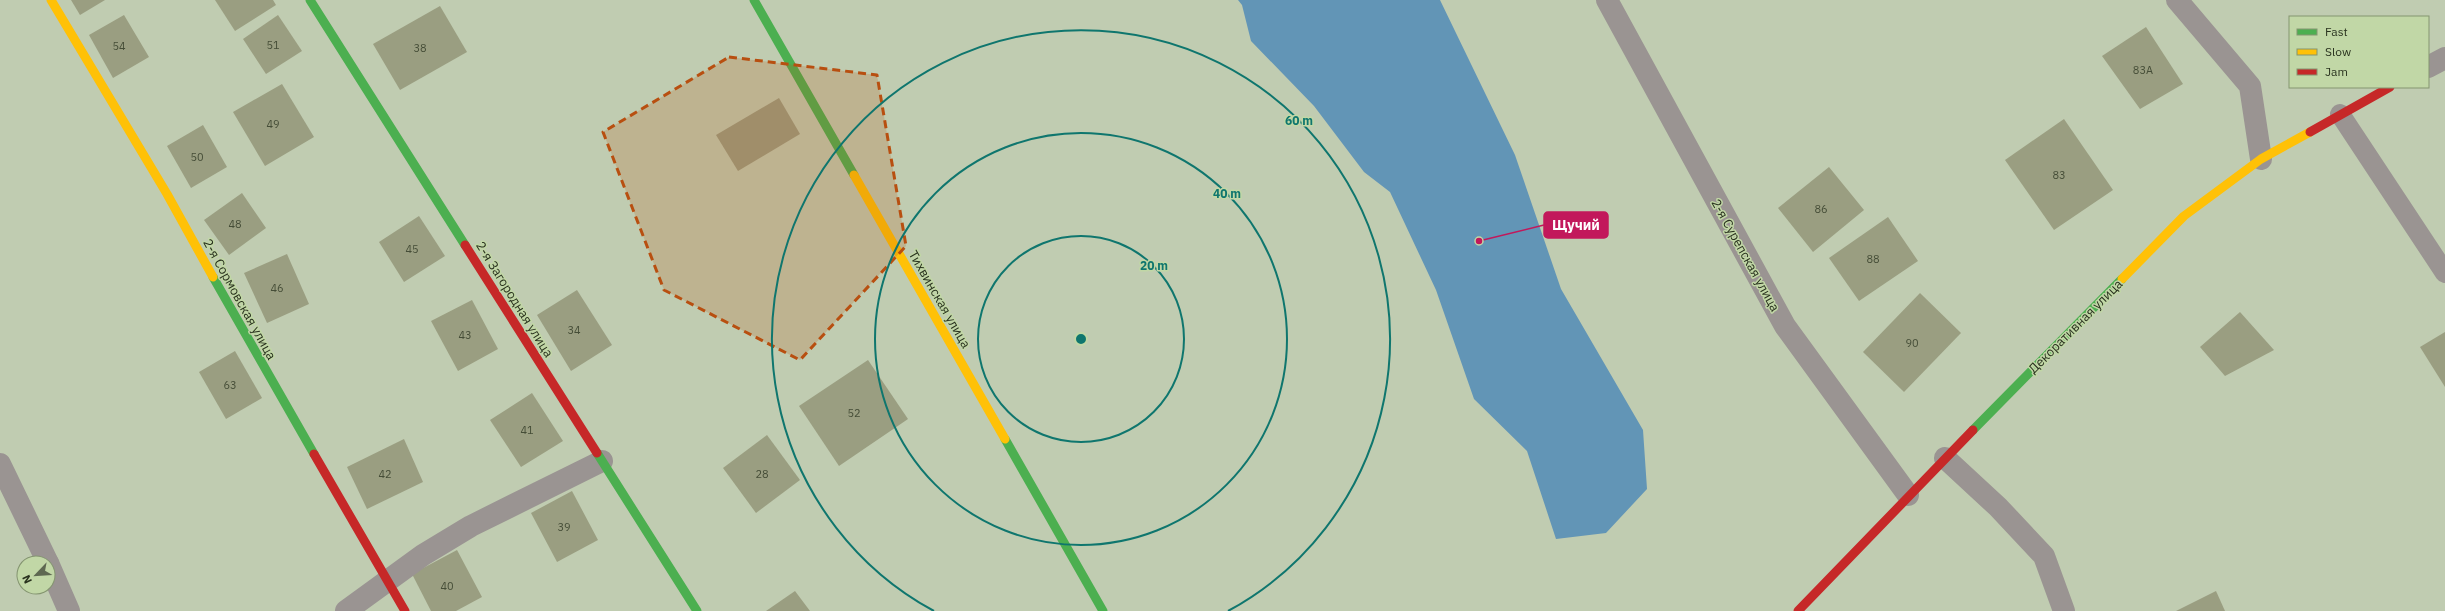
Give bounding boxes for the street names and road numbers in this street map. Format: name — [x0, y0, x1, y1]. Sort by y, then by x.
street label: 2-я Сурепская улица — [1708, 196, 1784, 315]
street label: 2-я Сормовская улица — [199, 236, 280, 363]
street label: 2-я Загородная улица — [472, 238, 557, 360]
street label: Тихвинская улица — [905, 247, 974, 351]
street label: Декоративная улица — [2025, 276, 2126, 377]

